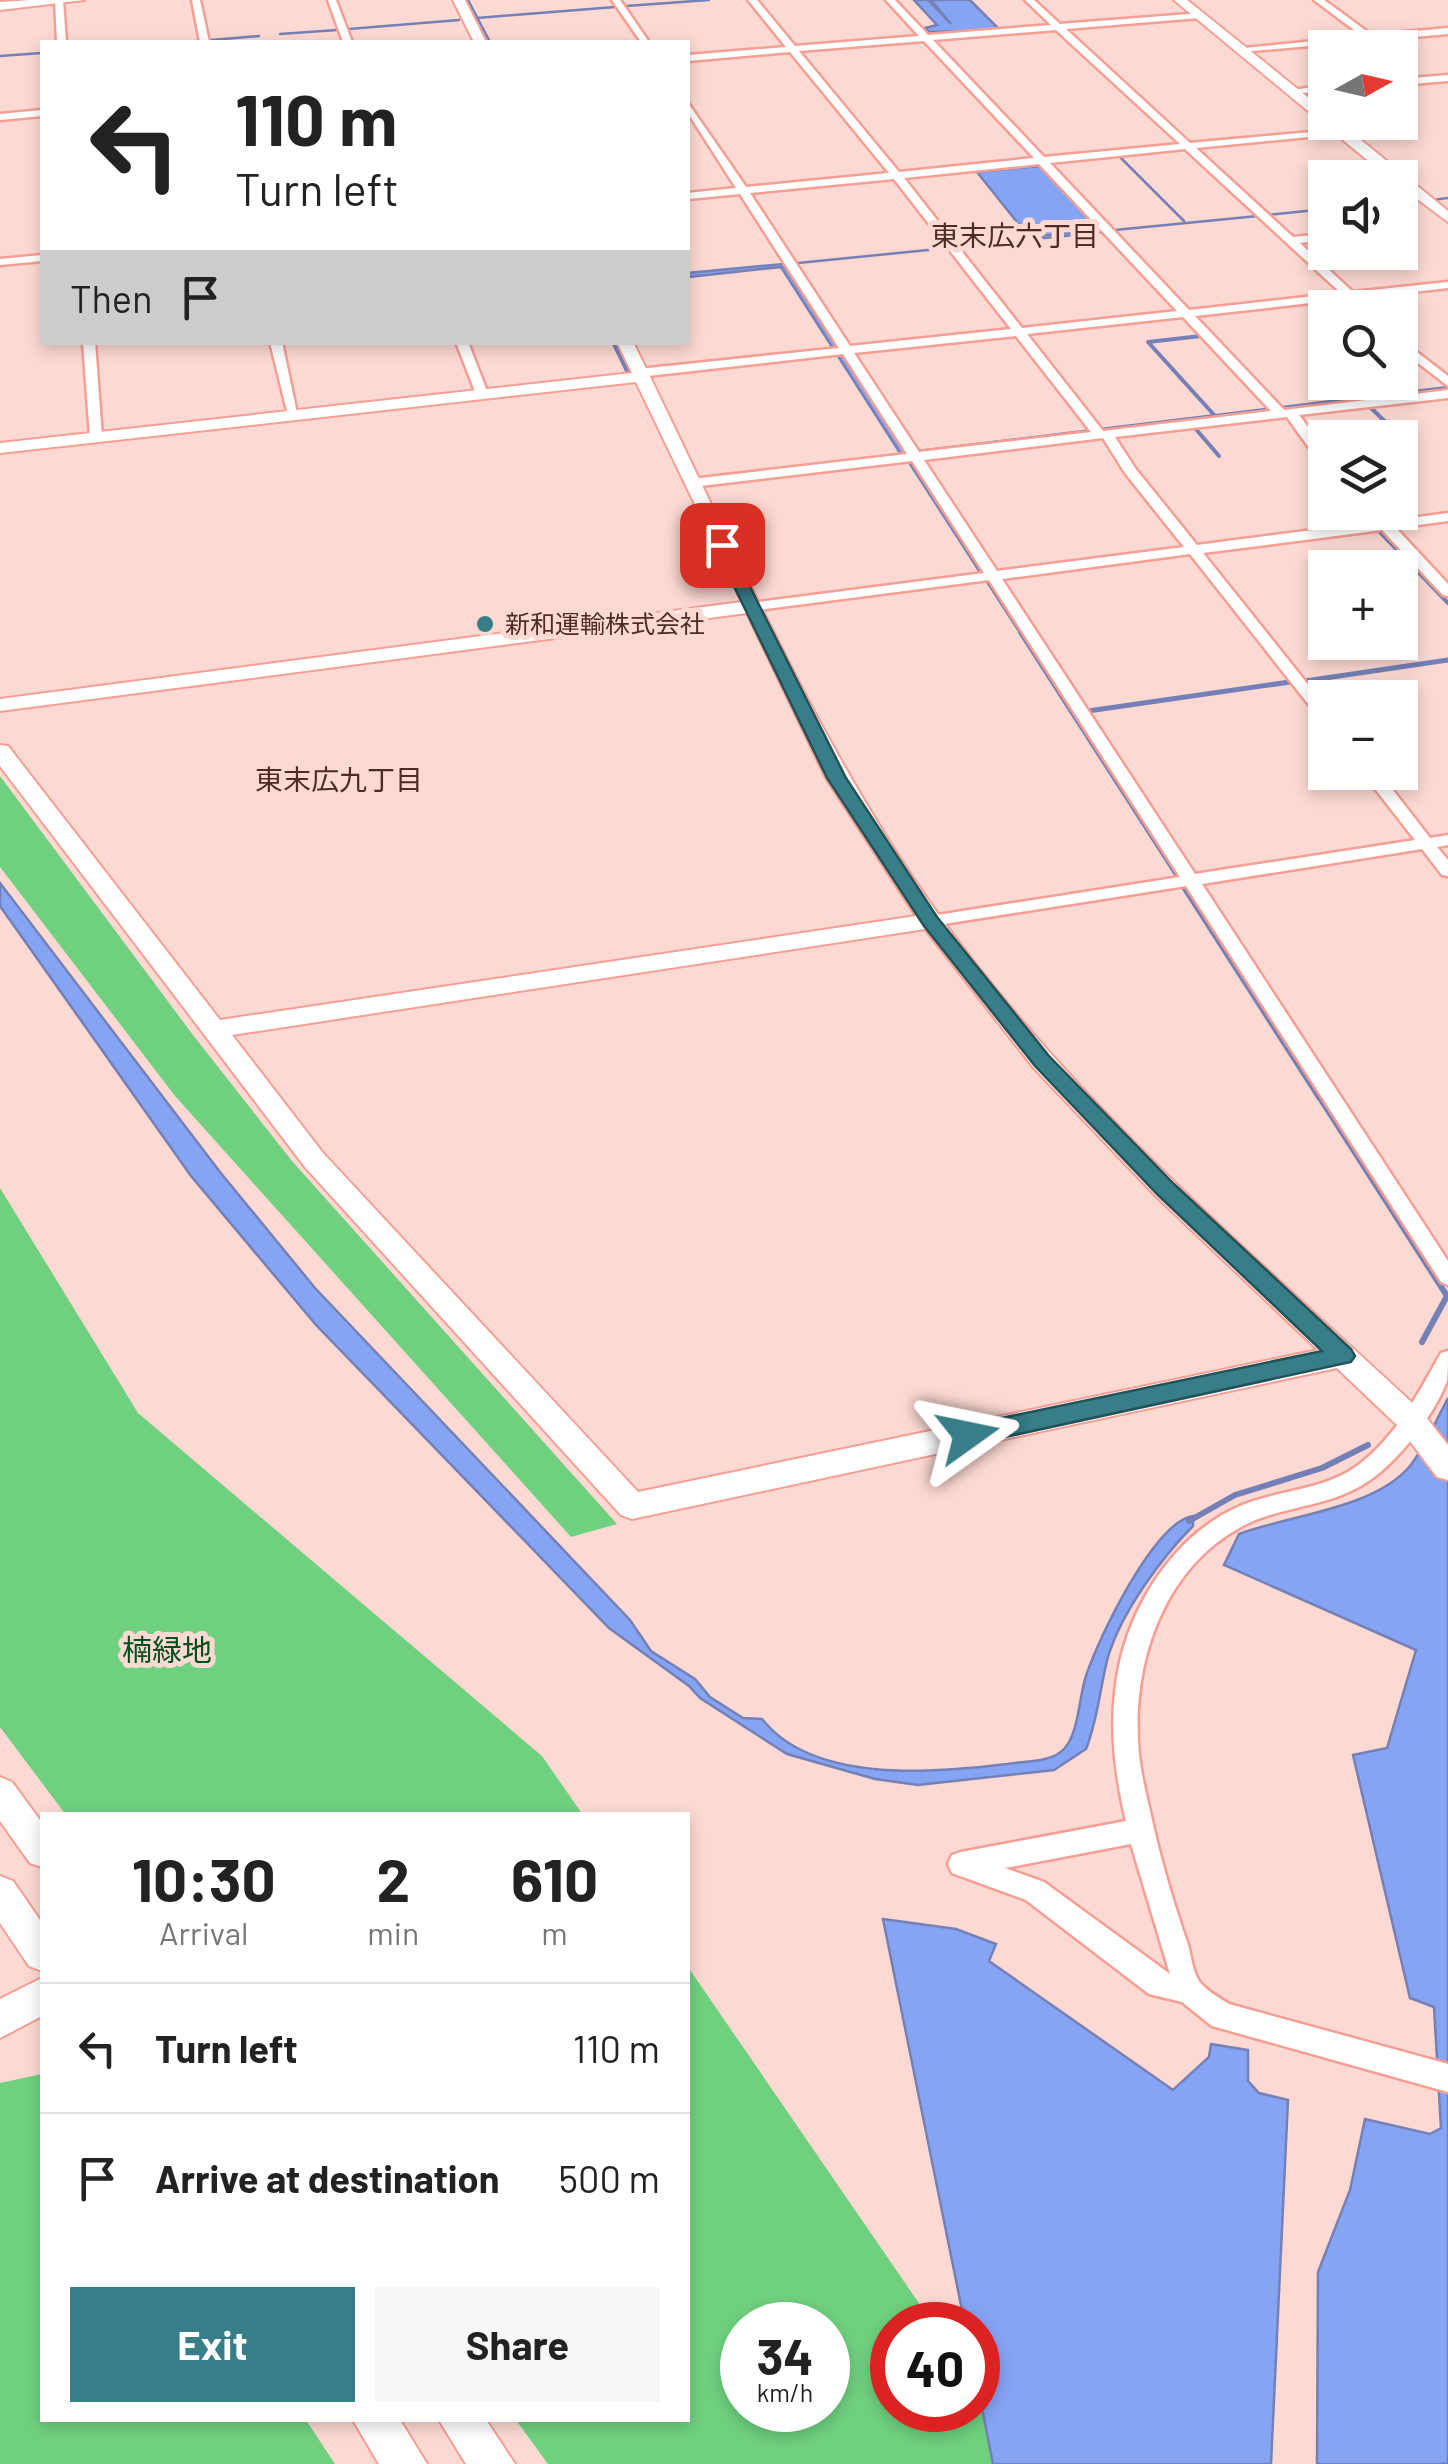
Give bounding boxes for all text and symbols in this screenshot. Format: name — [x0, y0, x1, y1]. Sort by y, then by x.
north arrow — [1308, 30, 1418, 140]
map controls — [1308, 30, 1418, 790]
text: 110 m — [235, 76, 397, 160]
icon: left — [70, 80, 200, 210]
button: sound — [1308, 160, 1418, 270]
text: Turn left — [235, 161, 399, 215]
district label: 東末広六丁目 — [931, 218, 1099, 252]
icon: arrive — [173, 270, 228, 325]
text: Then — [70, 275, 153, 321]
button: search — [1308, 290, 1418, 400]
button: layers — [1308, 420, 1418, 530]
pin — [680, 503, 765, 588]
icon: arrive — [695, 518, 750, 573]
button: + — [1308, 550, 1418, 660]
place label: 新和運輸株式会社 — [505, 608, 705, 638]
marker: 新和運輸株式会社 — [474, 613, 496, 635]
button: − — [1308, 680, 1418, 790]
district label: 東末広九丁目 — [255, 762, 423, 796]
position arrow — [916, 1383, 1020, 1487]
park label: 楠緑地 — [122, 1631, 212, 1667]
text: 10:30 — [132, 1842, 276, 1914]
text: 2 — [376, 1842, 410, 1914]
text: 610 — [511, 1842, 598, 1914]
text: Arrival — [159, 1913, 248, 1951]
text: min — [367, 1913, 419, 1951]
text: m — [541, 1913, 568, 1951]
icon: left — [70, 2021, 125, 2076]
text: Turn left — [155, 2025, 298, 2071]
text: 110 m — [573, 2025, 660, 2071]
icon: arrive — [70, 2151, 125, 2206]
text: Arrive at destination — [155, 2155, 500, 2201]
text: 500 m — [559, 2155, 660, 2201]
button: Exit — [70, 2287, 355, 2402]
button: Share — [375, 2287, 660, 2402]
speed limit sign: 40 — [870, 2302, 1000, 2432]
text: 34 — [756, 2325, 814, 2385]
text: km/h — [757, 2377, 813, 2407]

